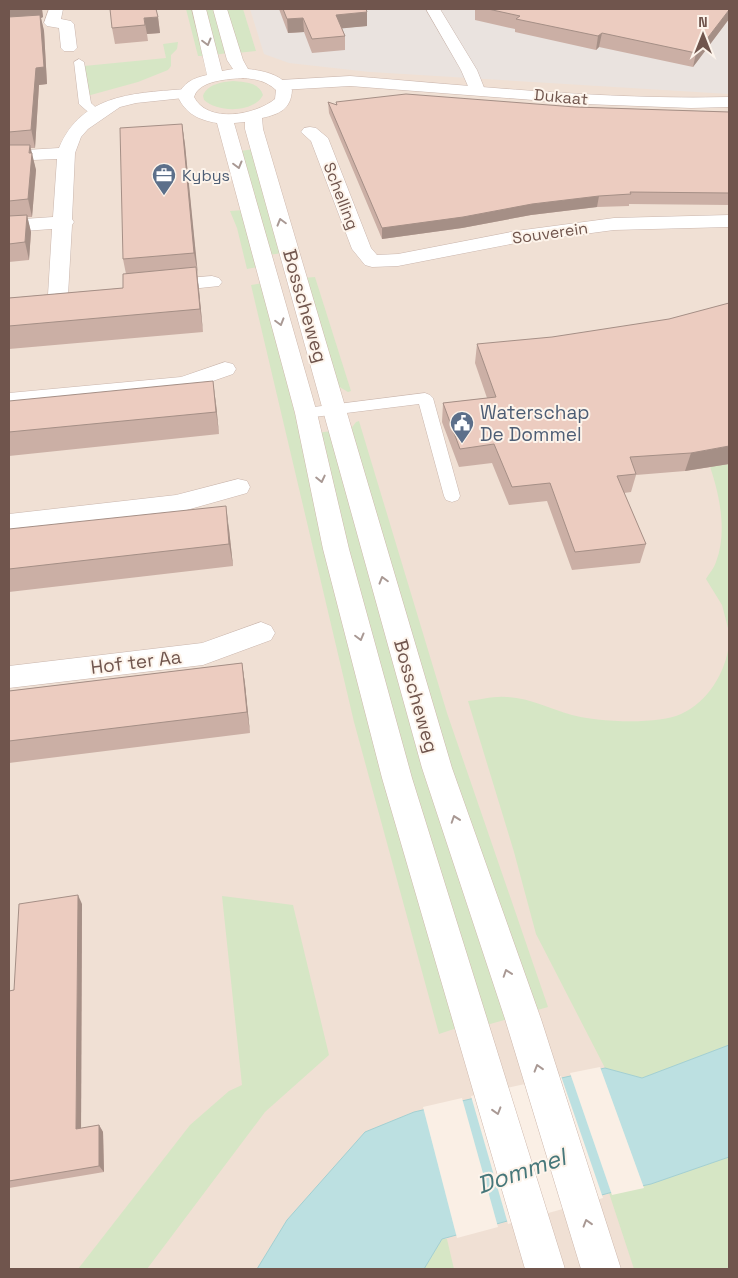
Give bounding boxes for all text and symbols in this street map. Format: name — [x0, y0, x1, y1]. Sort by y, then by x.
north arrow — [678, 10, 728, 60]
text: N — [698, 13, 708, 31]
one-way arrow — [202, 38, 212, 46]
street label: Dukaat — [533, 84, 589, 110]
street label: Schelling — [319, 159, 363, 233]
one-way arrow — [232, 161, 243, 169]
office icon: Kybys — [151, 162, 177, 196]
place label: Kybys — [182, 165, 230, 186]
street label: Souverein — [511, 217, 589, 249]
one-way arrow — [277, 218, 287, 226]
street label: Bosscheweg — [277, 246, 333, 366]
one-way arrow — [275, 317, 285, 325]
place label: Waterschap De Dommel — [480, 400, 590, 447]
public building icon: Waterschap De Dommel — [449, 410, 475, 444]
one-way arrow — [315, 475, 326, 484]
one-way arrow — [379, 576, 389, 584]
one-way arrow — [354, 632, 364, 640]
street label: Bosscheweg — [388, 636, 444, 756]
street label: Hof ter Aa — [89, 644, 183, 680]
one-way arrow — [450, 816, 460, 824]
one-way arrow — [503, 969, 513, 978]
one-way arrow — [534, 1064, 544, 1072]
one-way arrow — [491, 1107, 501, 1115]
water label: Dommel — [472, 1140, 573, 1201]
one-way arrow — [582, 1219, 592, 1227]

